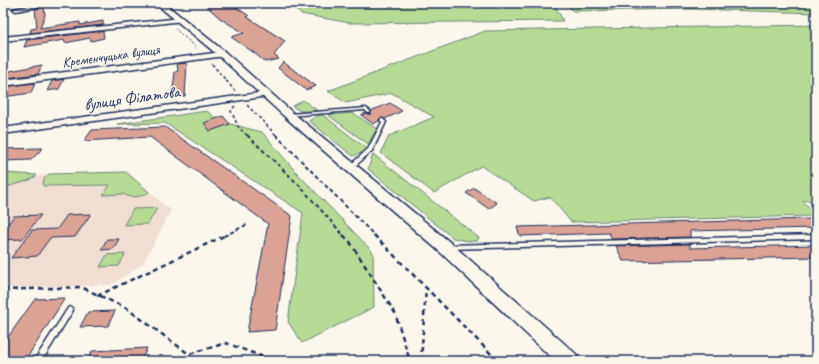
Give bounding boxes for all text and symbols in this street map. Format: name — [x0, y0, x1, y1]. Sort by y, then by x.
street label: Кременчуцька вулиця — [61, 41, 162, 71]
street label: вулиця Філатова — [83, 81, 183, 115]

